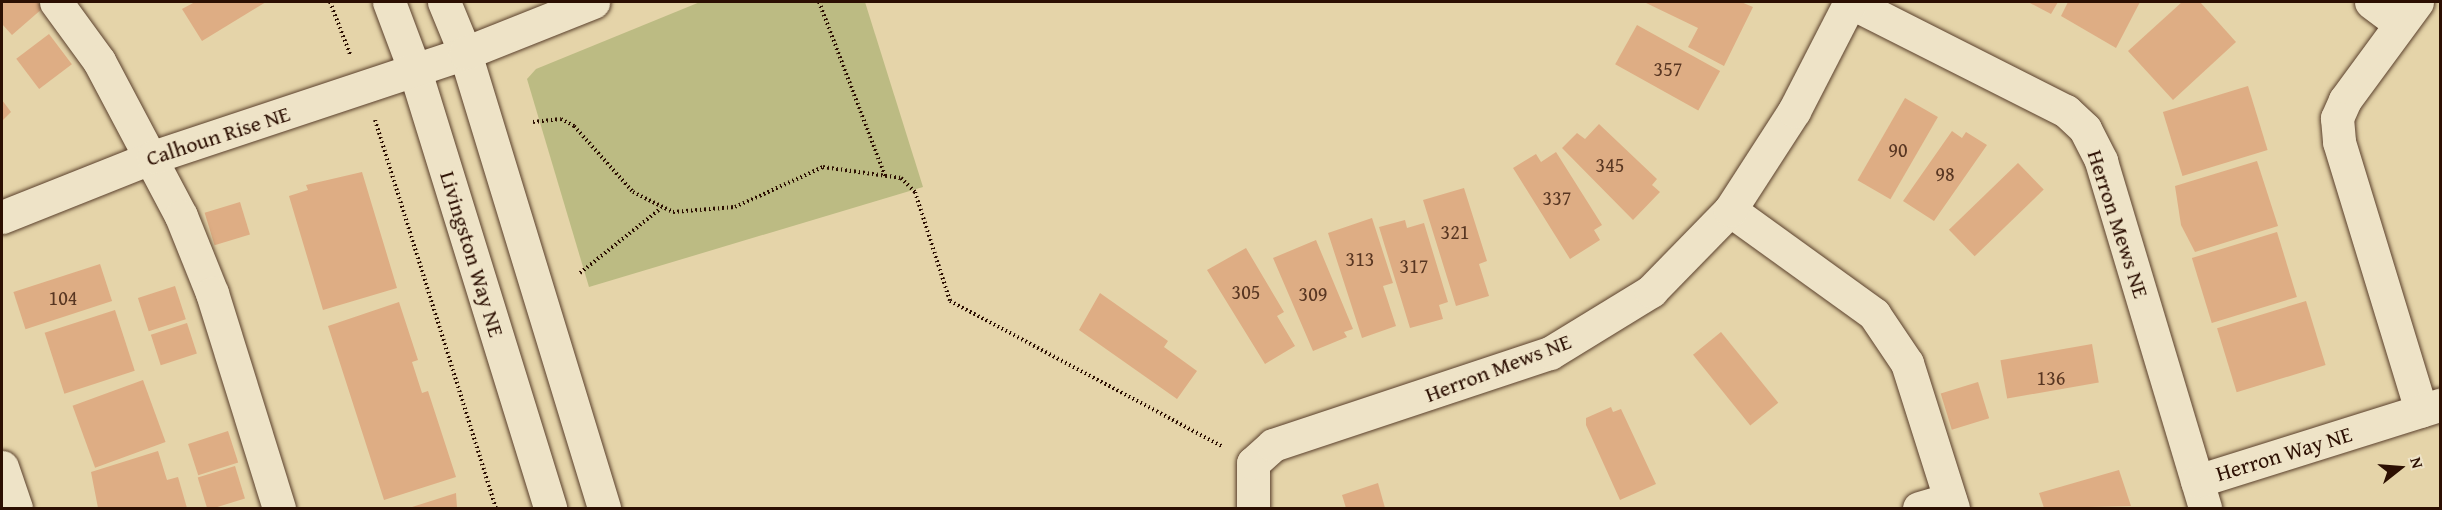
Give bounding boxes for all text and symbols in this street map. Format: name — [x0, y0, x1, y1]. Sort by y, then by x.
house number: 357 — [1654, 56, 1682, 80]
street label: Calhoun Rise NE — [143, 100, 293, 172]
house number: 90 — [1888, 137, 1908, 161]
street label: Herron Mews NE — [2082, 147, 2154, 301]
house number: 345 — [1596, 152, 1624, 176]
house number: 98 — [1935, 161, 1955, 185]
street label: Livingston Way NE — [434, 168, 510, 340]
house number: 337 — [1543, 185, 1571, 209]
house number: 321 — [1441, 219, 1469, 243]
house number: 313 — [1346, 246, 1374, 270]
house number: 317 — [1400, 253, 1428, 277]
house number: 305 — [1232, 279, 1260, 303]
house number: 309 — [1299, 281, 1327, 305]
house number: 104 — [49, 285, 77, 309]
street label: Herron Mews NE — [1421, 328, 1575, 408]
house number: 136 — [2037, 365, 2065, 389]
street label: Herron Way NE — [2213, 421, 2355, 487]
north arrow — [2370, 438, 2430, 498]
text: N — [2404, 454, 2430, 471]

